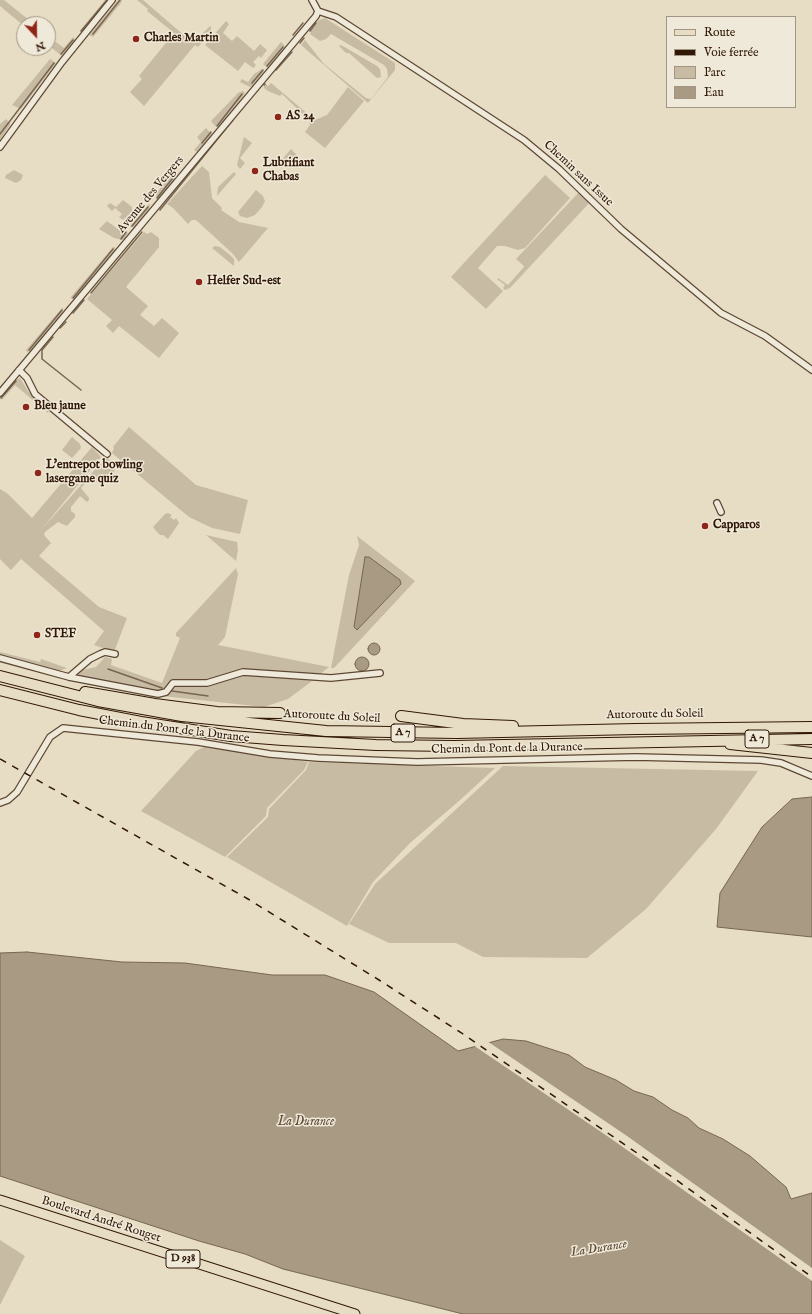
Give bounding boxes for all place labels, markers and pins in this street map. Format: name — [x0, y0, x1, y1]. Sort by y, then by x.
place label: Charles Martin — [144, 32, 219, 46]
marker: Charles Martin — [131, 34, 141, 44]
place label: AS 24 — [286, 110, 314, 124]
marker: AS 24 — [273, 112, 283, 122]
place label: Lubrifiant Chabas — [263, 157, 314, 185]
marker: Lubrifiant Chabas — [250, 166, 260, 176]
place label: Helfer Sud-est — [207, 275, 281, 289]
marker: Helfer Sud-est — [194, 277, 204, 287]
place label: Bleu jaune — [34, 400, 86, 414]
marker: Bleu jaune — [21, 402, 31, 412]
place label: L'entrepot bowling lasergame quiz — [46, 459, 142, 487]
marker: L'entrepot bowling lasergame quiz — [33, 468, 43, 478]
place label: Capparos — [713, 519, 760, 533]
marker: Capparos — [700, 521, 710, 531]
place label: STEF — [45, 628, 76, 642]
marker: STEF — [32, 630, 42, 640]

